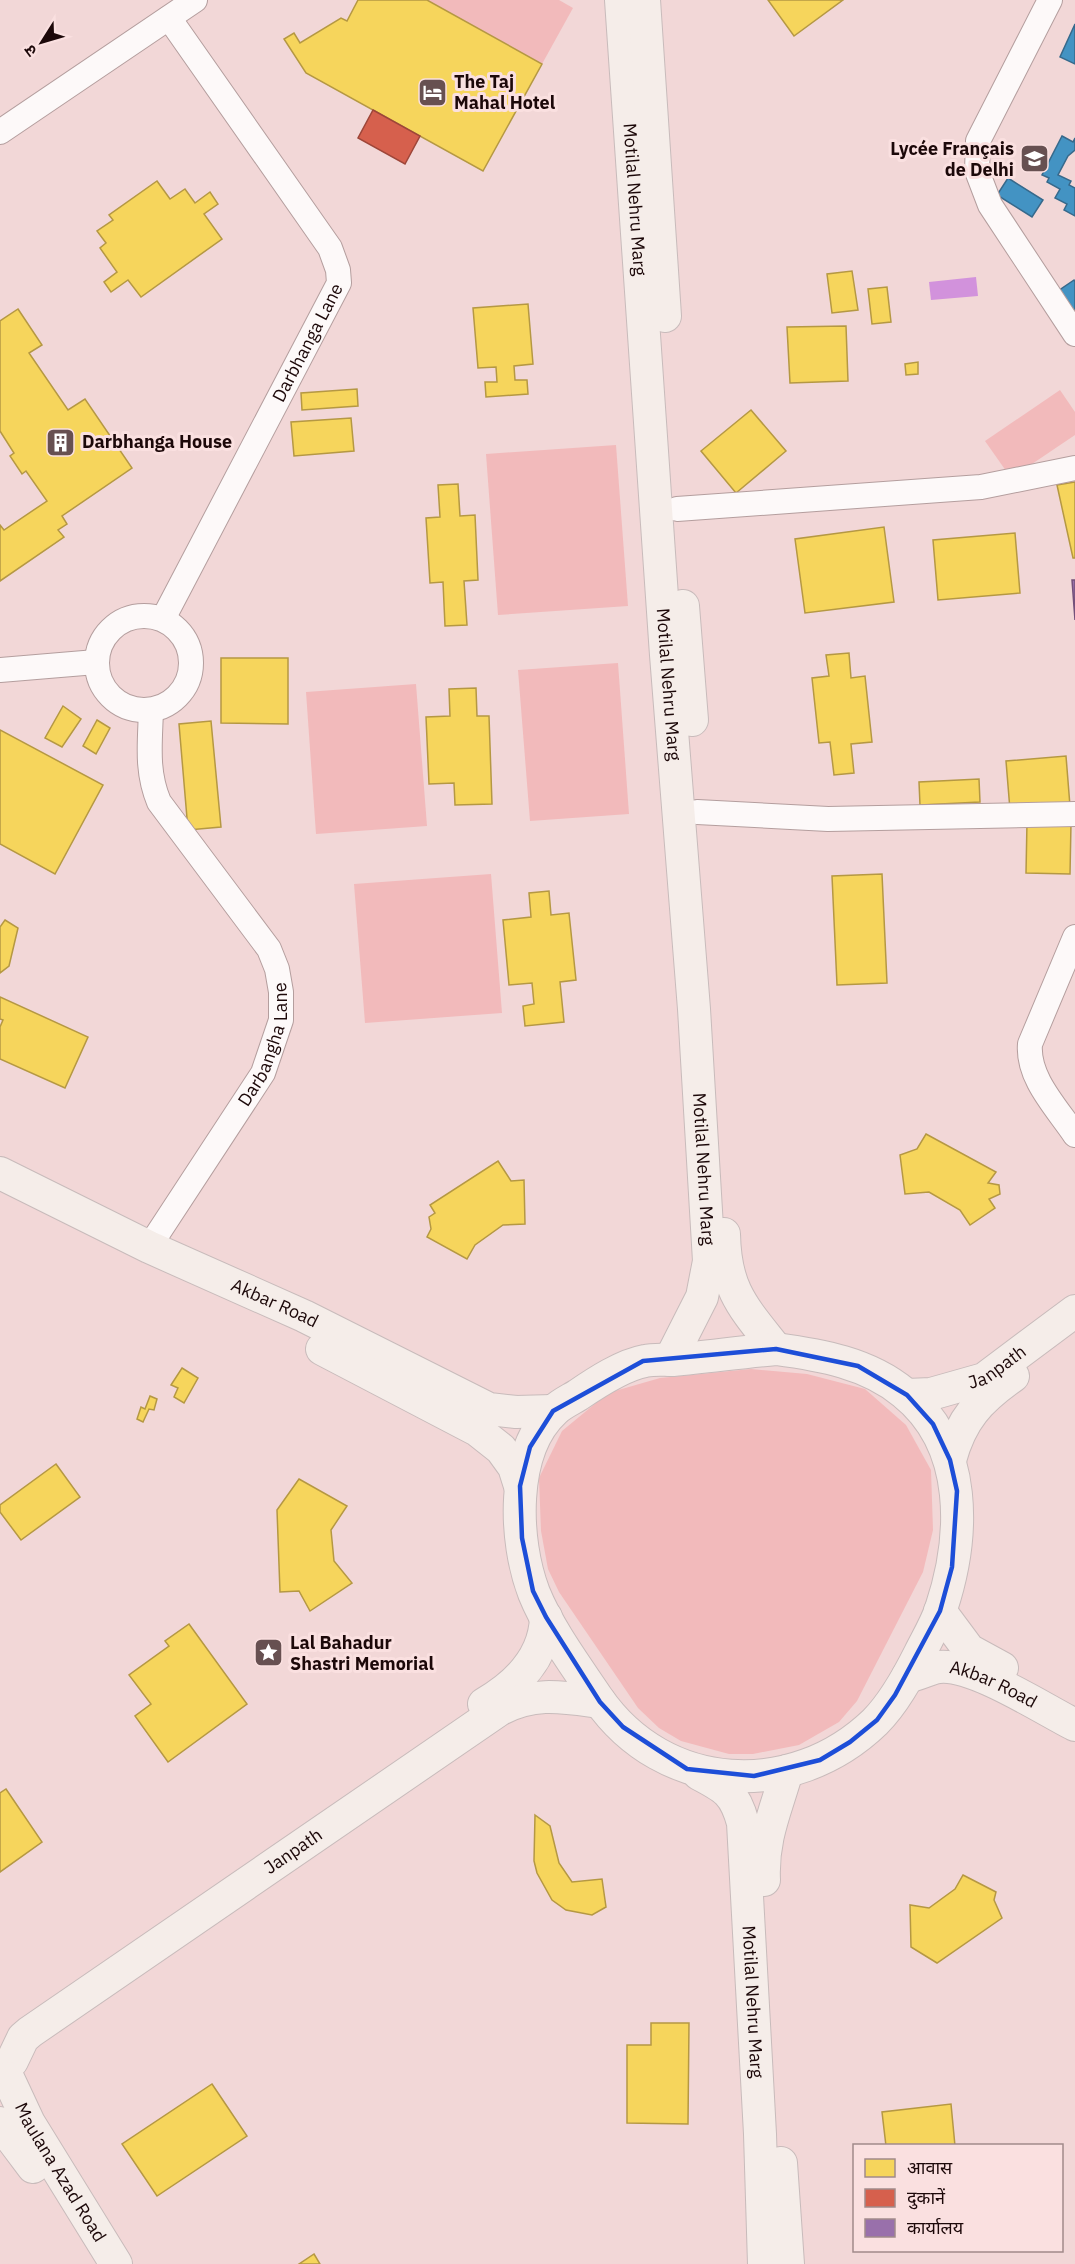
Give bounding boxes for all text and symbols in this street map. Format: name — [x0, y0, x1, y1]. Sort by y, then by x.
north arrow — [12, 12, 72, 72]
text: उ — [19, 41, 41, 61]
place label: The Taj Mahal Hotel — [454, 70, 556, 114]
hotel icon: The Taj Mahal Hotel — [417, 76, 449, 108]
street label: Motilal Nehru Marg — [618, 122, 652, 277]
place label: Lycée Français de Delhi — [890, 137, 1014, 181]
school or university icon: Lycée Français de Delhi — [1019, 143, 1051, 175]
street label: Darbhanga Lane — [267, 279, 348, 406]
building icon: Darbhanga House — [45, 426, 77, 458]
place label: Darbhanga House — [82, 430, 232, 453]
street label: Motilal Nehru Marg — [652, 607, 686, 762]
street label: Darbangha Lane — [232, 981, 292, 1110]
street label: Motilal Nehru Marg — [688, 1092, 720, 1247]
street label: Akbar Road — [228, 1273, 323, 1332]
street label: Janpath — [965, 1340, 1030, 1394]
place label: Lal Bahadur Shastri Memorial — [290, 1631, 434, 1675]
place icon: Lal Bahadur Shastri Memorial — [253, 1637, 285, 1669]
street label: Akbar Road — [948, 1655, 1041, 1713]
street label: Janpath — [259, 1823, 327, 1879]
street label: Motilal Nehru Marg — [738, 1925, 769, 2079]
street label: Maulana Azad Road — [10, 2099, 112, 2246]
legend — [853, 2144, 1063, 2252]
text: आवास — [907, 2156, 953, 2179]
text: दुकानें — [907, 2186, 946, 2210]
text: कार्यालय — [907, 2216, 964, 2239]

